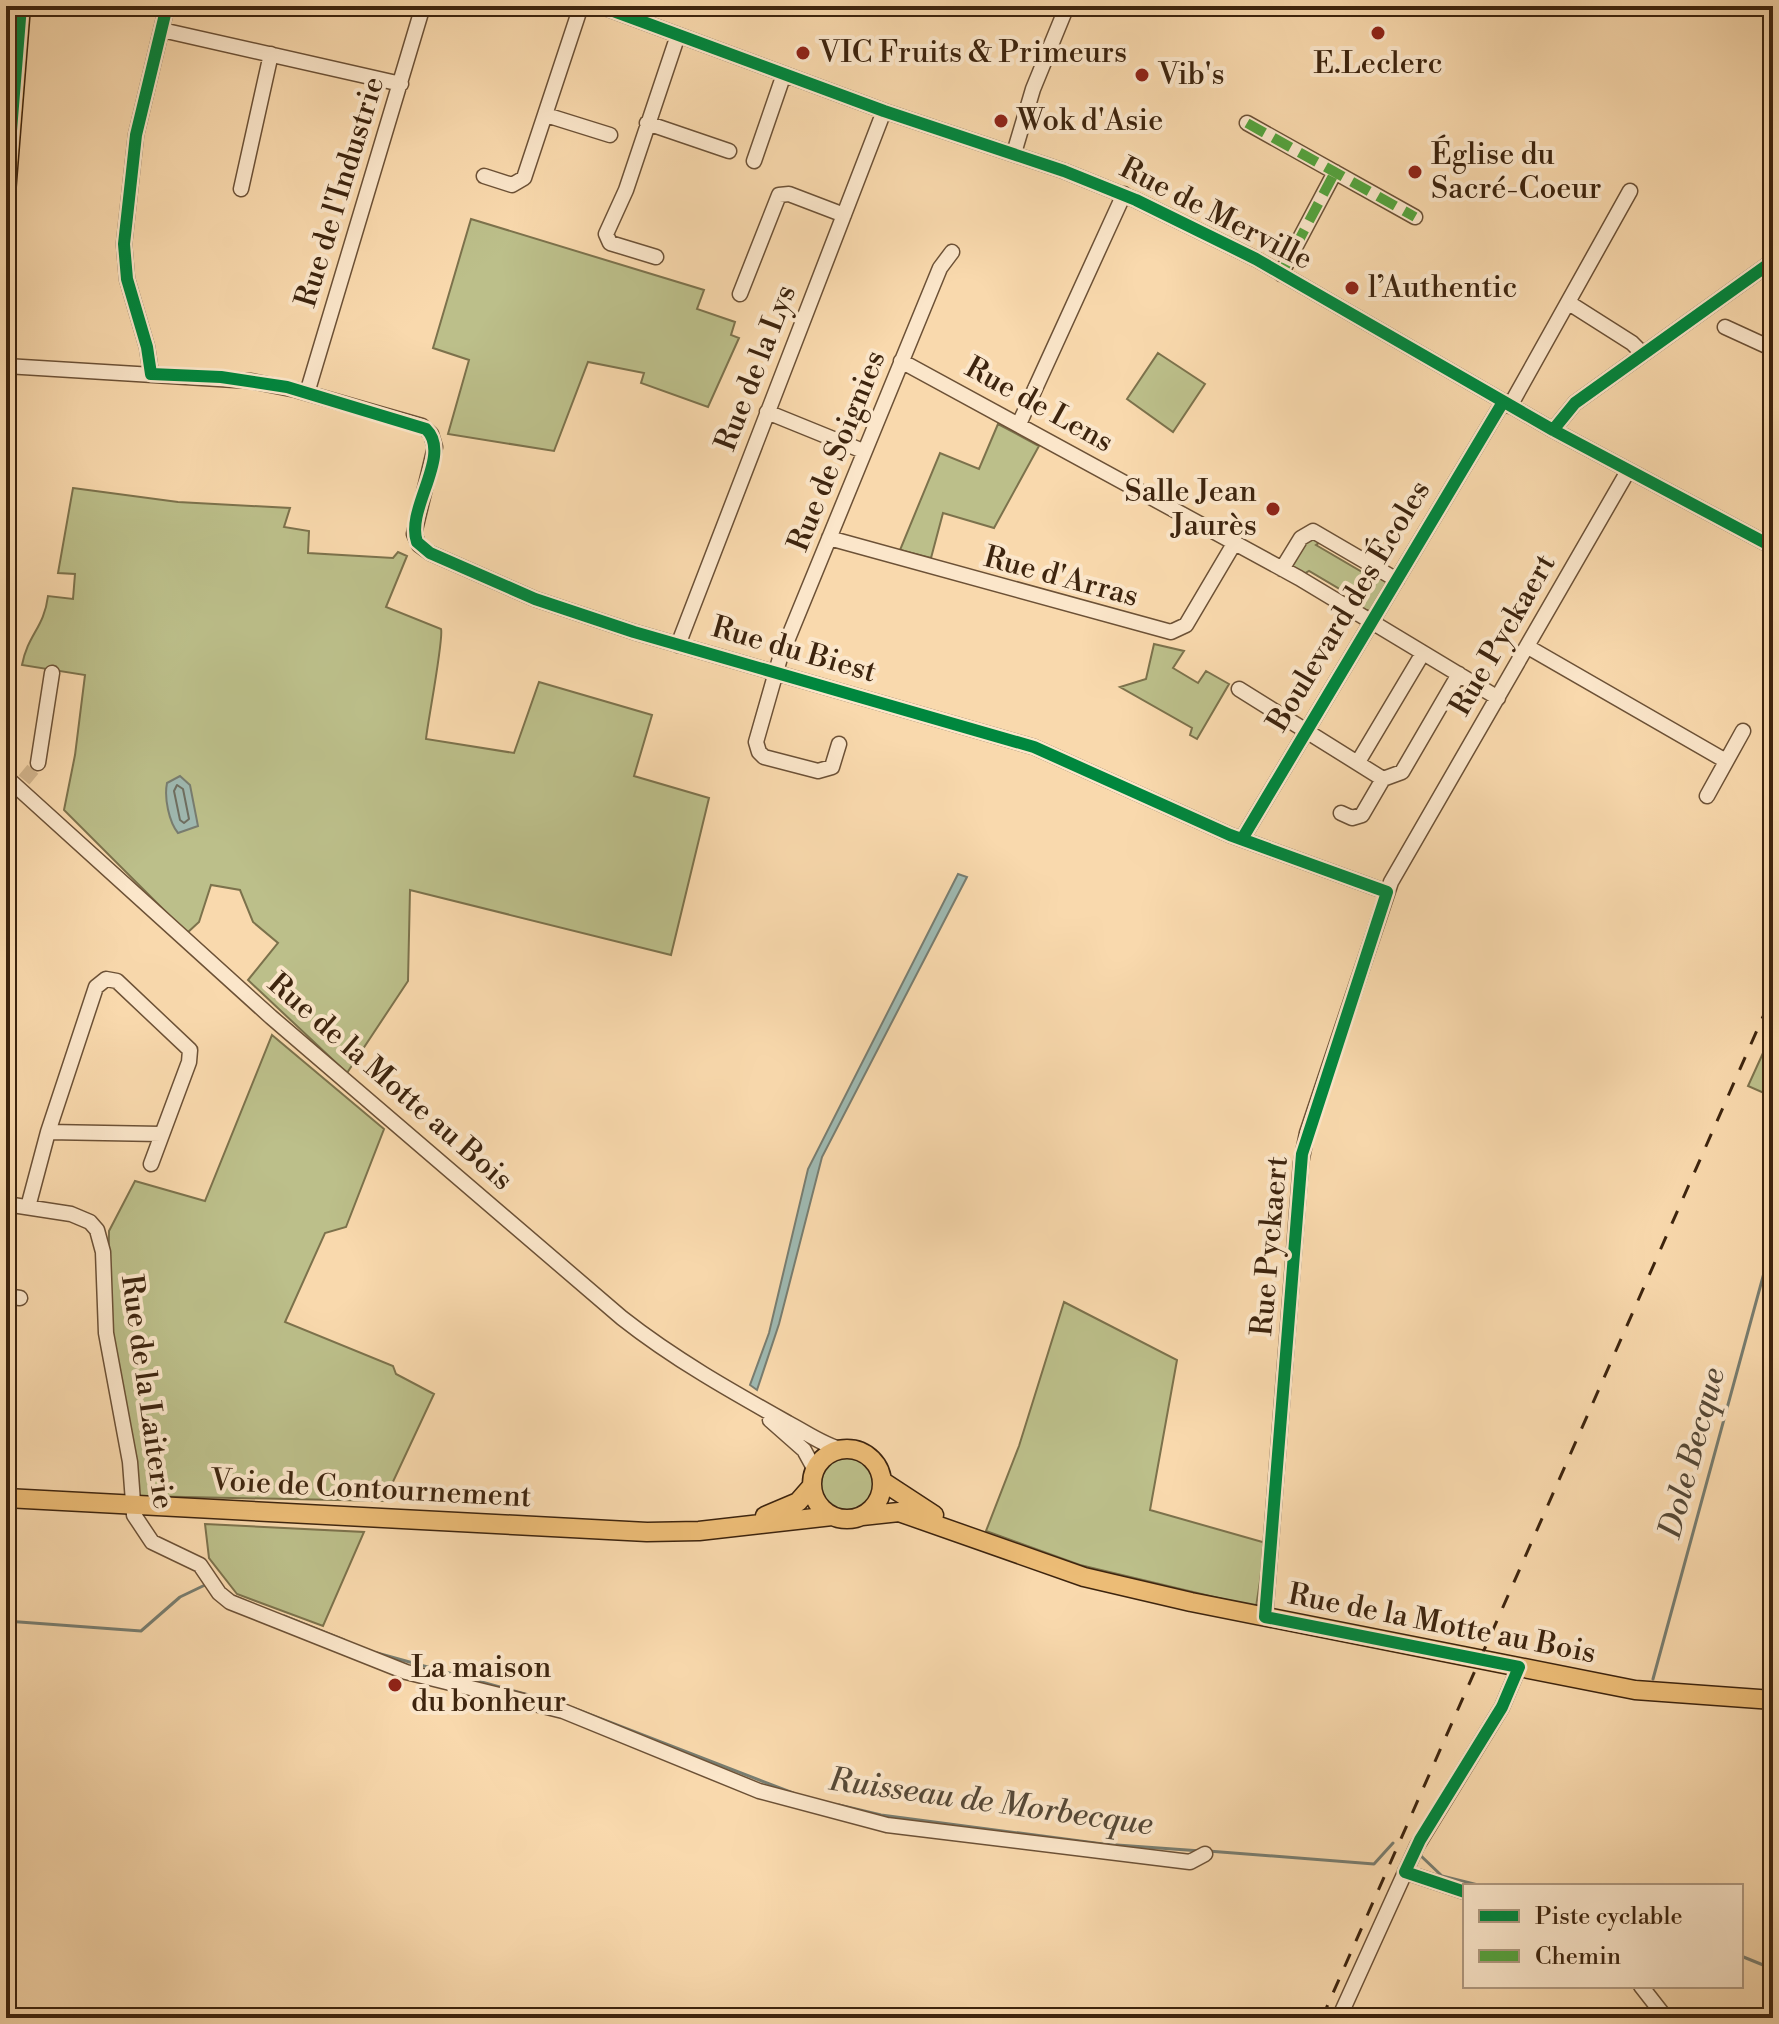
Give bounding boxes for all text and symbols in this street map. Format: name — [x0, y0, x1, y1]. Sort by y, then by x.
marker: E.Leclerc — [1369, 24, 1387, 42]
place label: VIC Fruits & Primeurs — [818, 34, 1127, 72]
marker: VIC Fruits & Primeurs — [794, 44, 812, 62]
place label: E.Leclerc — [1313, 45, 1443, 83]
place label: Vib's — [1157, 56, 1225, 94]
marker: Vib's — [1133, 66, 1151, 84]
street label: Rue de l'Industrie — [287, 72, 393, 312]
place label: Wok d'Asie — [1016, 102, 1163, 140]
marker: Wok d'Asie — [992, 112, 1010, 130]
place label: Église du Sacré-Coeur — [1431, 134, 1602, 208]
street label: Rue de Merville — [1113, 149, 1319, 279]
marker: Église du Sacré-Coeur — [1406, 163, 1424, 181]
place label: l’Authentic — [1368, 269, 1517, 307]
marker: l’Authentic — [1343, 279, 1361, 297]
street label: Rue de la Lys — [707, 280, 805, 456]
street label: Rue de Soignies — [779, 345, 895, 557]
street label: Rue de Lens — [958, 349, 1120, 461]
street label: Boulevard des Écoles — [1257, 472, 1439, 739]
place label: Salle Jean Jaurès — [1124, 473, 1257, 545]
marker: Salle Jean Jaurès — [1264, 500, 1282, 518]
street label: Rue d'Arras — [980, 538, 1142, 616]
street label: Rue Pyckaert — [1441, 547, 1565, 723]
street label: Rue du Biest — [707, 608, 881, 692]
street label: Rue de la Motte au Bois — [260, 965, 520, 1199]
street label: Rue Pyckaert — [1243, 1154, 1297, 1338]
street label: Rue de la Laiterie — [112, 1272, 182, 1512]
water label: Dole Becque — [1650, 1363, 1734, 1544]
street label: Voie de Contournement — [209, 1462, 533, 1516]
street label: Rue de la Motte au Bois — [1285, 1576, 1599, 1672]
place label: La maison du bonheur — [411, 1649, 566, 1721]
marker: La maison du bonheur — [386, 1676, 404, 1694]
water label: Ruisseau de Morbecque — [825, 1759, 1156, 1845]
legend — [1463, 1884, 1743, 1988]
text: Piste cyclable — [1535, 1902, 1683, 1932]
text: Chemin — [1535, 1942, 1621, 1972]

